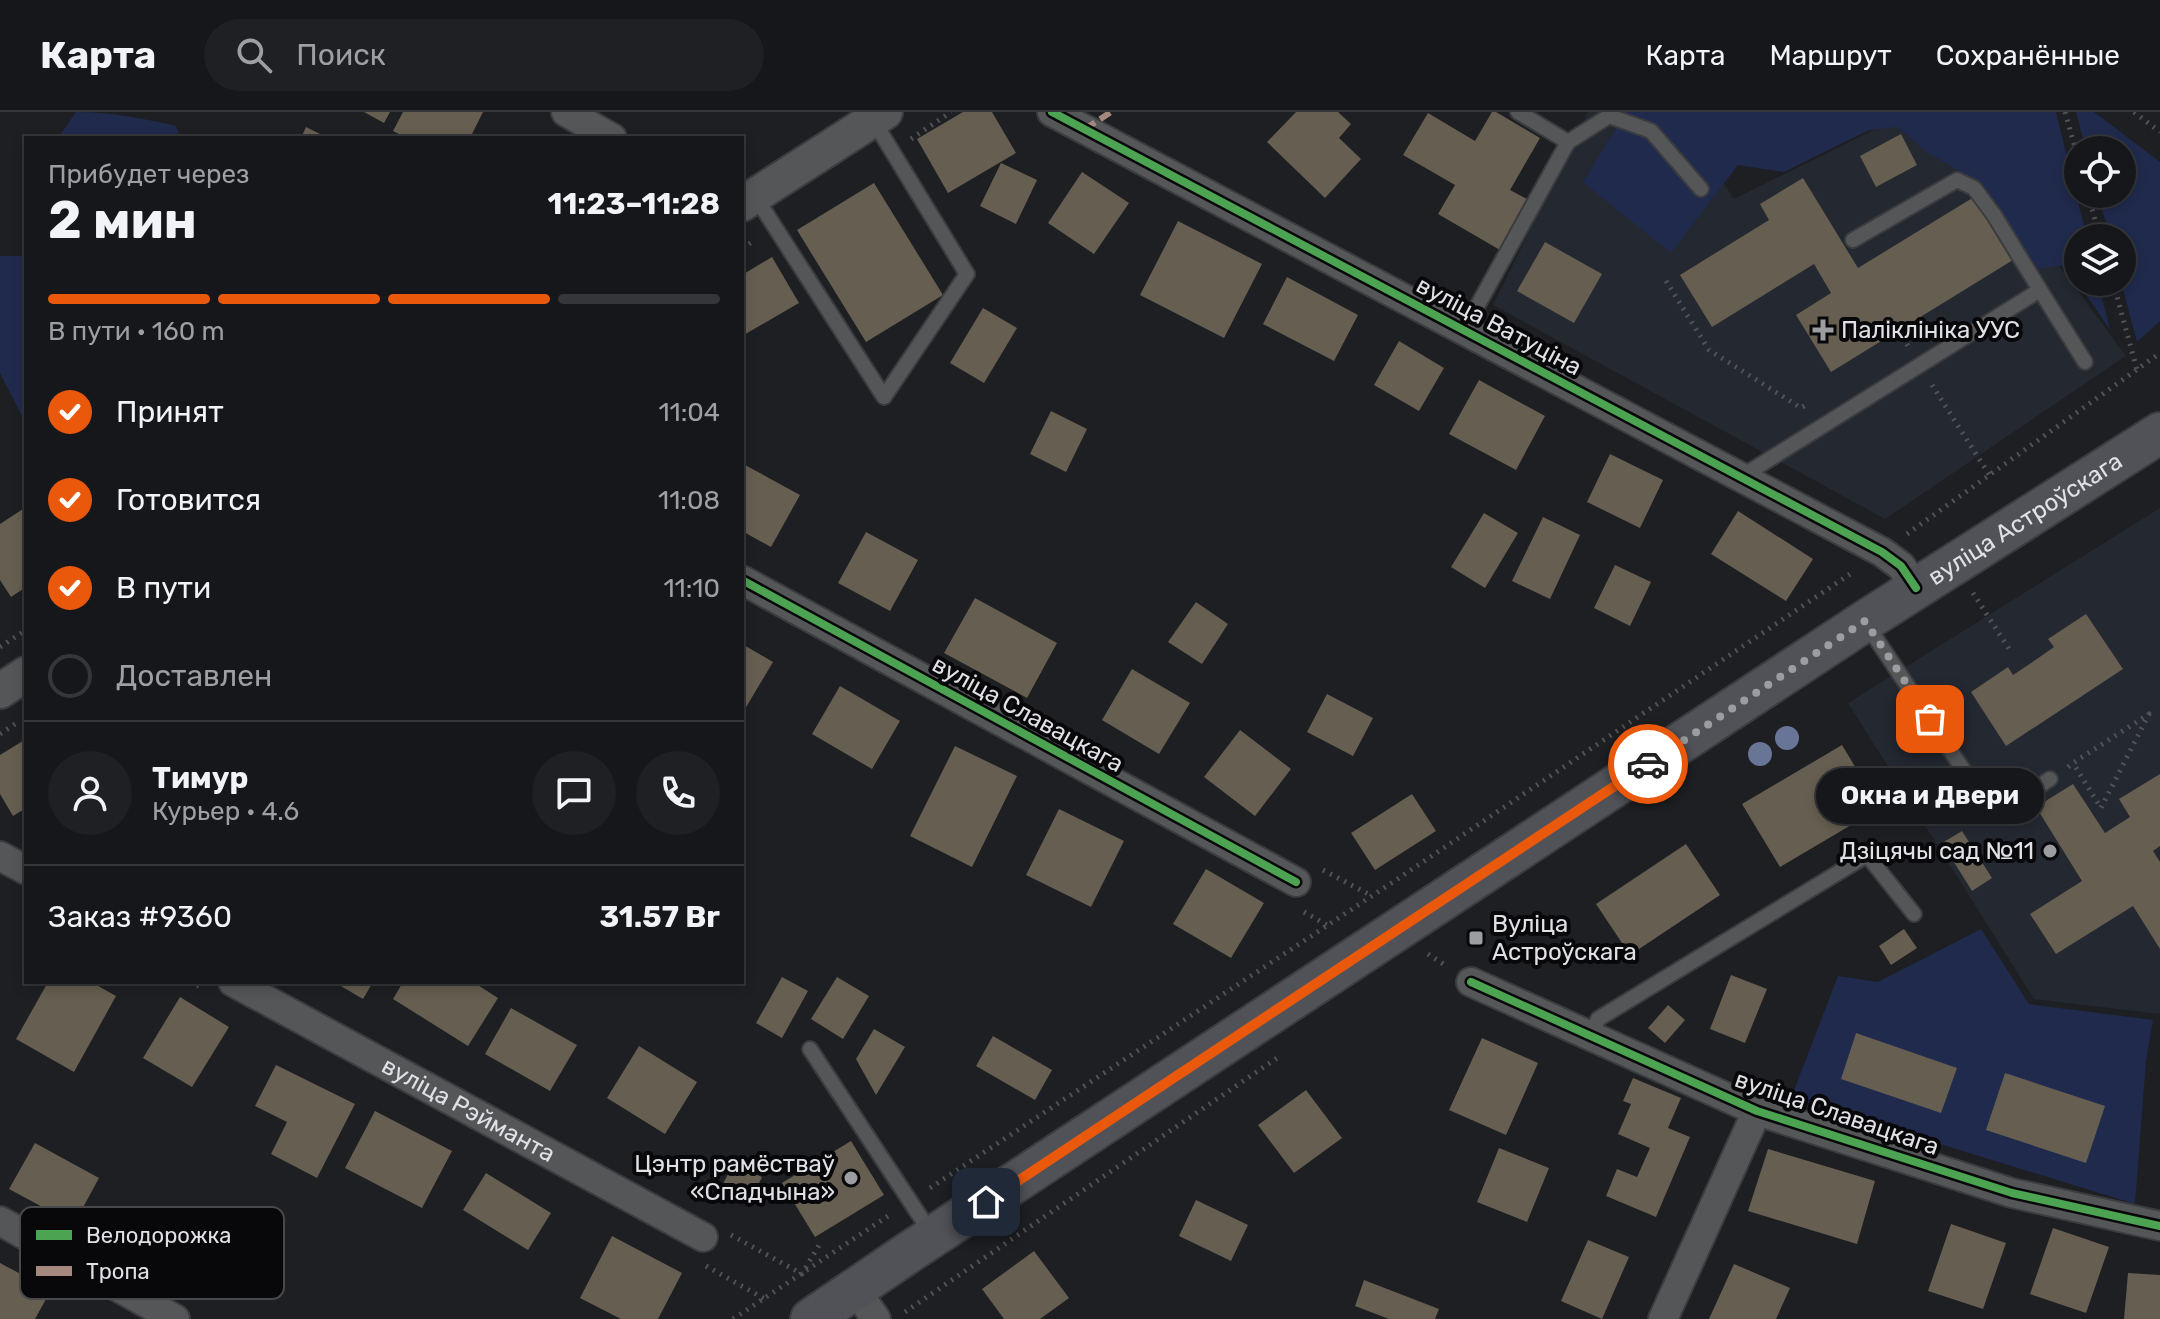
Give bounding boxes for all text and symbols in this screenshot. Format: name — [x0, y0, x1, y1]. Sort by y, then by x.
search box — [204, 19, 764, 91]
text: Карта — [40, 32, 156, 78]
icon: search — [232, 33, 276, 77]
text: Поиск — [296, 37, 386, 73]
text: Карта — [1646, 39, 1725, 72]
text: Маршрут — [1769, 39, 1892, 72]
text: Сохранённые — [1936, 39, 2120, 72]
map controls — [2064, 136, 2136, 296]
button: locate — [2064, 136, 2136, 208]
text: Прибудет через — [48, 159, 249, 190]
text: 11:23–11:28 — [548, 186, 720, 222]
text: 2 мин — [48, 189, 197, 251]
button: layers — [2064, 224, 2136, 296]
street label: вуліца Ватуціна — [1412, 271, 1586, 381]
text: В пути · 160 m — [48, 316, 225, 347]
place label: Паліклініка УУС — [1841, 316, 2020, 344]
marker: Паліклініка УУС — [1812, 319, 1834, 341]
icon: check — [48, 390, 92, 434]
text: Принят — [116, 394, 224, 430]
text: 11:04 — [658, 397, 720, 428]
street label: вуліца Астроўскага — [1923, 447, 2127, 591]
icon: check — [48, 478, 92, 522]
text: Готовится — [116, 482, 261, 518]
text: 11:08 — [658, 485, 720, 516]
icon: check — [48, 566, 92, 610]
text: В пути — [116, 570, 211, 606]
text: 11:10 — [663, 573, 720, 604]
street label: вуліца Славацкага — [928, 650, 1128, 778]
text: Доставлен — [116, 658, 272, 694]
pin — [1896, 685, 1964, 753]
icon: bag — [1908, 697, 1952, 741]
courier — [1608, 724, 1688, 804]
icon: car — [1626, 742, 1670, 786]
button: person — [48, 751, 132, 835]
button: chat — [532, 751, 616, 835]
button: phone — [636, 751, 720, 835]
text: Тимур — [152, 760, 248, 796]
callout: Окна и Двери — [1816, 767, 2044, 823]
text: Окна и Двери — [1841, 780, 2019, 811]
text: Курьер · 4.6 — [152, 796, 299, 827]
place label: Дзіцячы сад №11 — [1840, 837, 2034, 865]
marker: Дзіцячы сад №11 — [2041, 842, 2059, 860]
text: Заказ #9360 — [48, 899, 232, 935]
text: 31.57 Br — [600, 899, 720, 935]
place label: Вуліца Астроўскага — [1492, 910, 1637, 966]
marker: Вуліца Астроўскага — [1467, 929, 1485, 947]
street label: вуліца Рэйманта — [377, 1052, 560, 1168]
street label: вуліца Славацкага — [1731, 1065, 1943, 1161]
place label: Цэнтр рамёстваў «Спадчына» — [634, 1150, 835, 1206]
pin — [952, 1168, 1020, 1236]
marker: Цэнтр рамёстваў «Спадчына» — [842, 1169, 860, 1187]
icon: home — [964, 1180, 1008, 1224]
legend — [20, 1207, 284, 1299]
text: Велодорожка — [86, 1222, 231, 1249]
text: Тропа — [86, 1258, 150, 1285]

